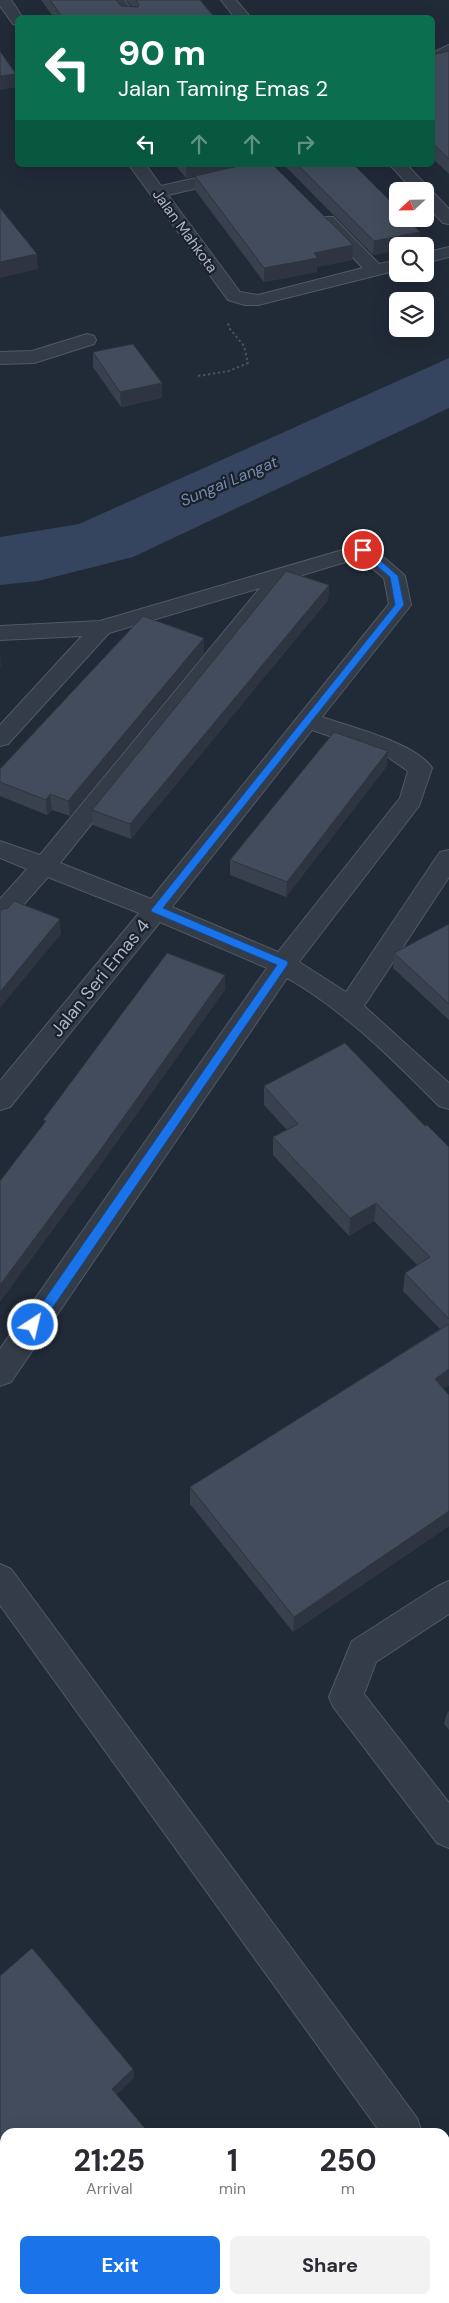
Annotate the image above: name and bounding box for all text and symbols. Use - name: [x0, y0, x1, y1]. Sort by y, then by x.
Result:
- text: 90 m: [118, 30, 206, 76]
- icon: left: [35, 35, 100, 100]
- text: Jalan Taming Emas 2: [118, 74, 328, 103]
- icon: left: [132, 130, 160, 158]
- icon: ahead: [185, 130, 213, 158]
- icon: ahead: [238, 130, 266, 158]
- icon: right: [291, 130, 319, 158]
- north arrow: [389, 182, 434, 228]
- map controls: [389, 182, 434, 337]
- street label: Jalan Mahkota: [148, 185, 222, 277]
- button: search: [389, 237, 434, 282]
- button: layers: [389, 292, 434, 337]
- water label: Sungai Langat: [177, 451, 282, 511]
- pin: [342, 529, 384, 571]
- icon: arrive: [349, 536, 377, 564]
- street label: Jalan Seri Emas 4: [45, 914, 155, 1042]
- position arrow: [6, 1298, 58, 1350]
- text: 21:25: [73, 2141, 145, 2180]
- text: 1: [227, 2141, 238, 2180]
- text: 250: [319, 2141, 377, 2180]
- text: Arrival: [86, 2178, 133, 2199]
- text: min: [219, 2178, 246, 2199]
- text: m: [341, 2178, 355, 2199]
- button: Exit: [20, 2236, 220, 2294]
- button: Share: [230, 2236, 430, 2294]

